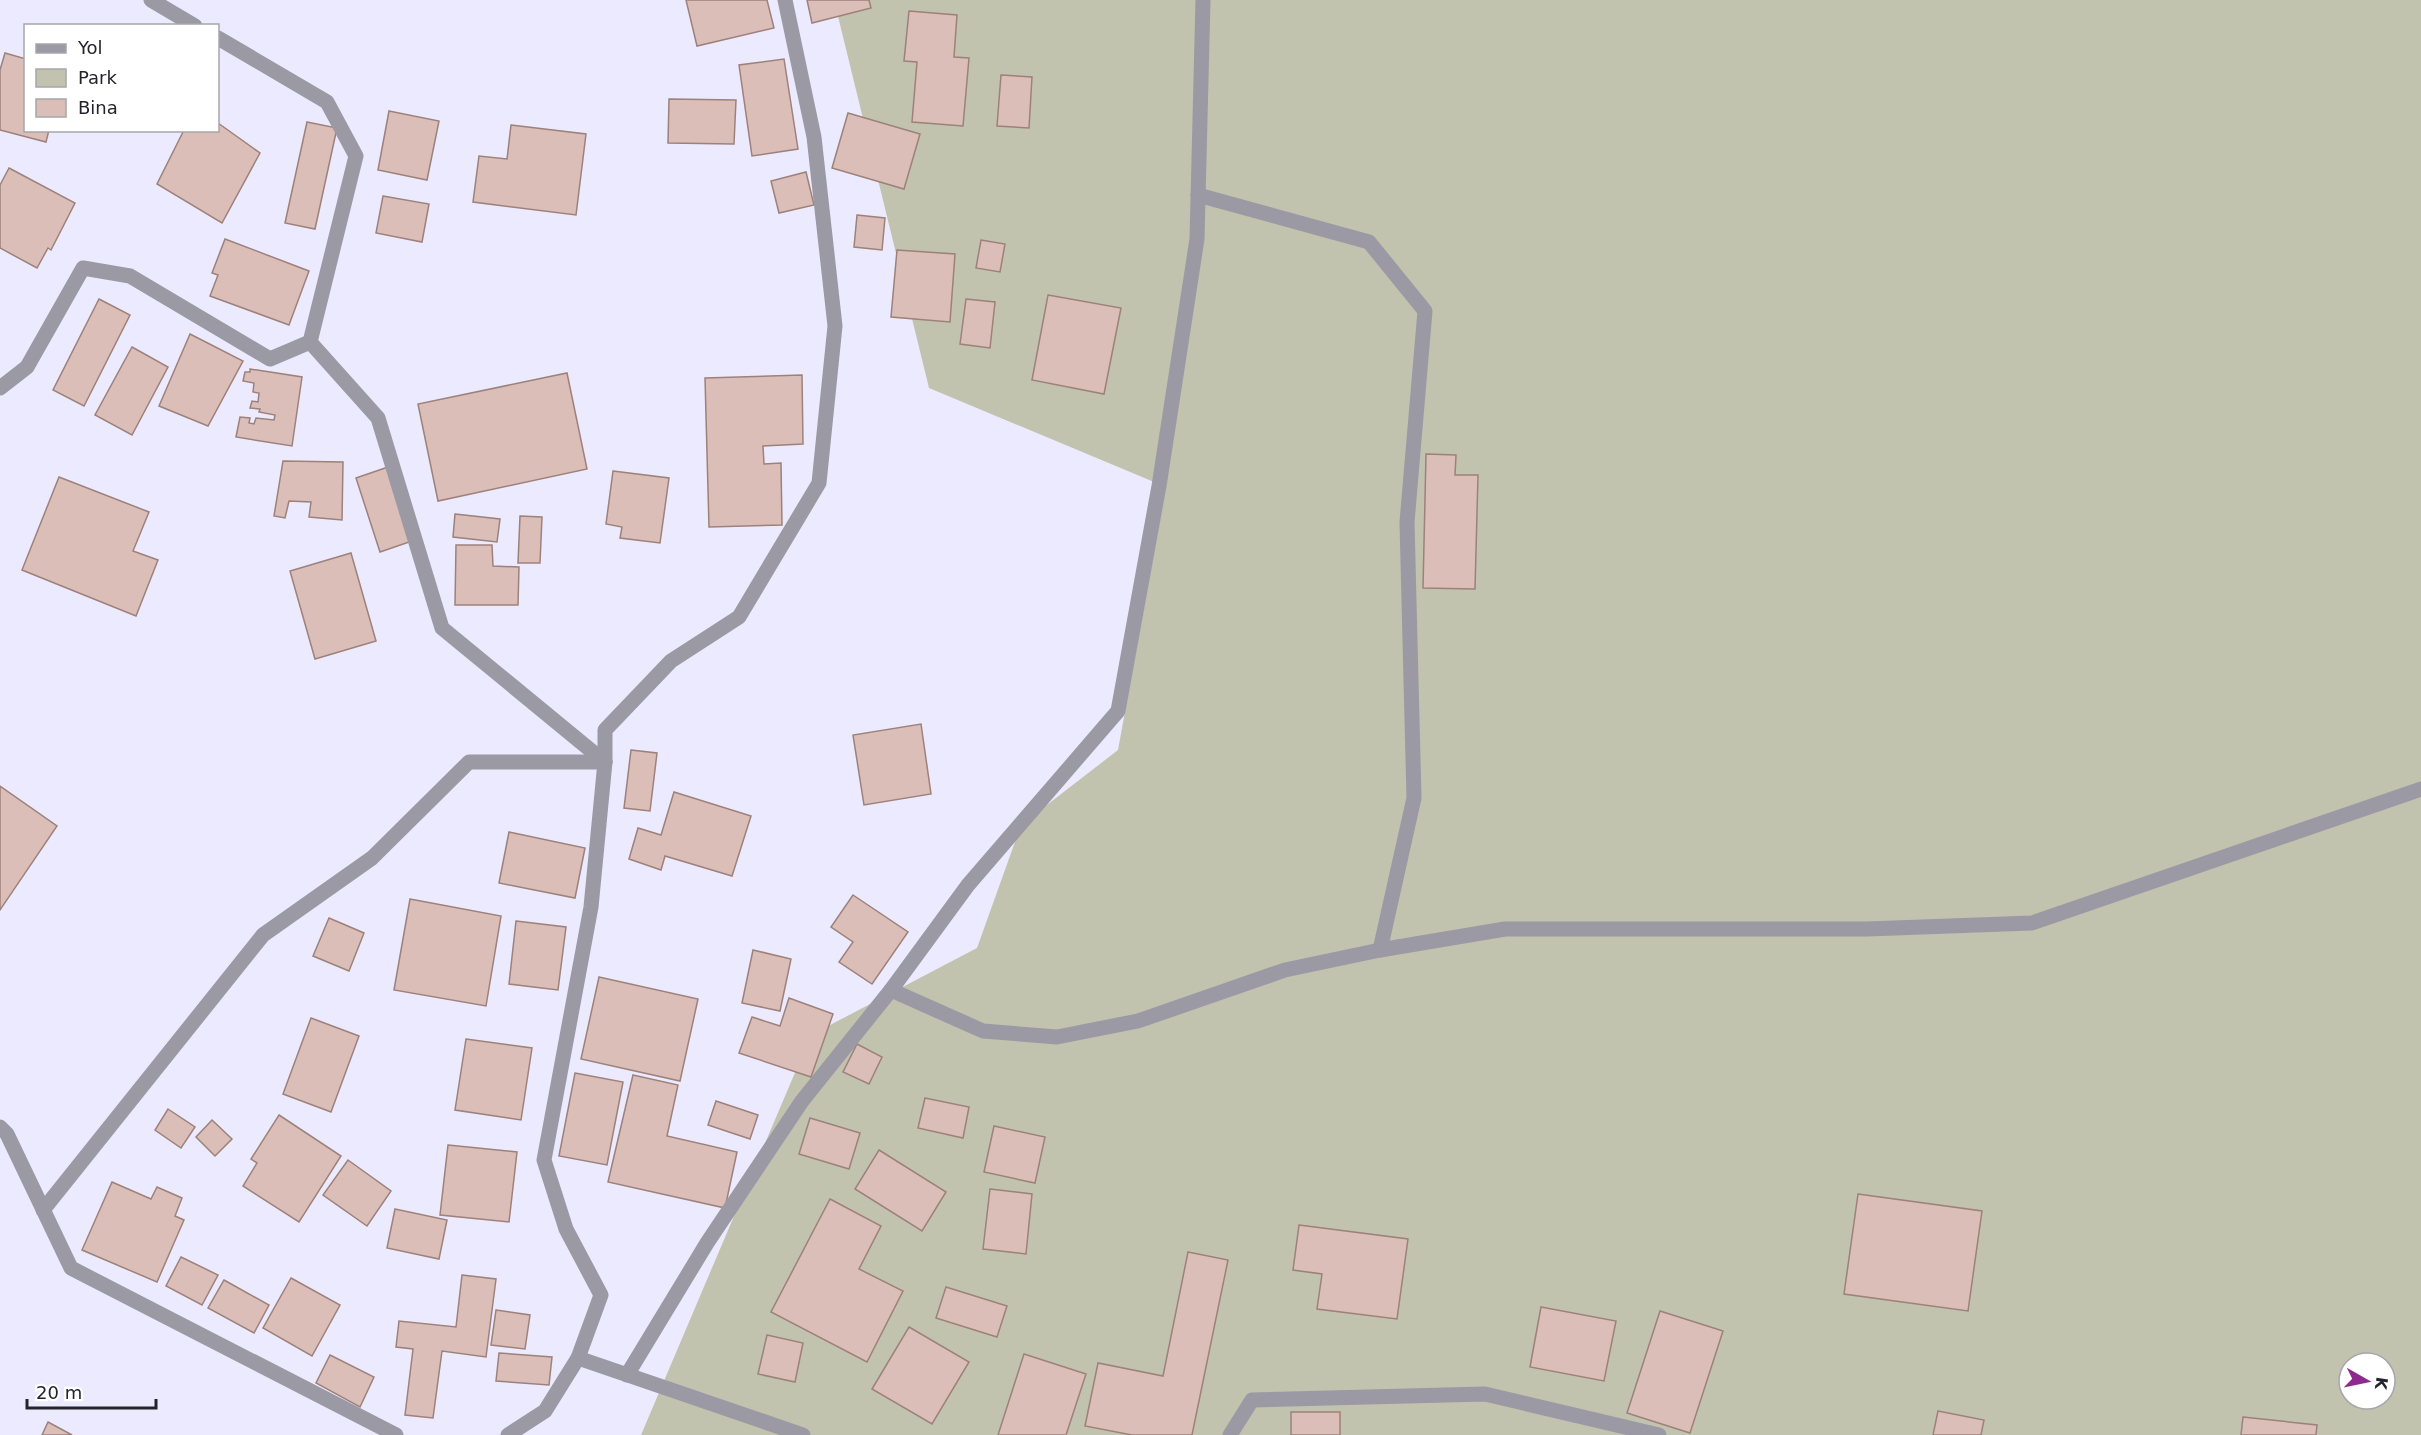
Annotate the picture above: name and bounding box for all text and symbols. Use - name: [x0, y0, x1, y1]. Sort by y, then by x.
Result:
- legend: [24, 24, 219, 132]
- text: Yol: [77, 37, 103, 58]
- text: Park: [78, 67, 117, 88]
- text: Bina: [78, 97, 118, 118]
- north arrow: [2337, 1351, 2397, 1411]
- scale bar: [27, 1372, 156, 1410]
- text: K: [2371, 1376, 2392, 1391]
- text: 20 m: [36, 1382, 82, 1403]

